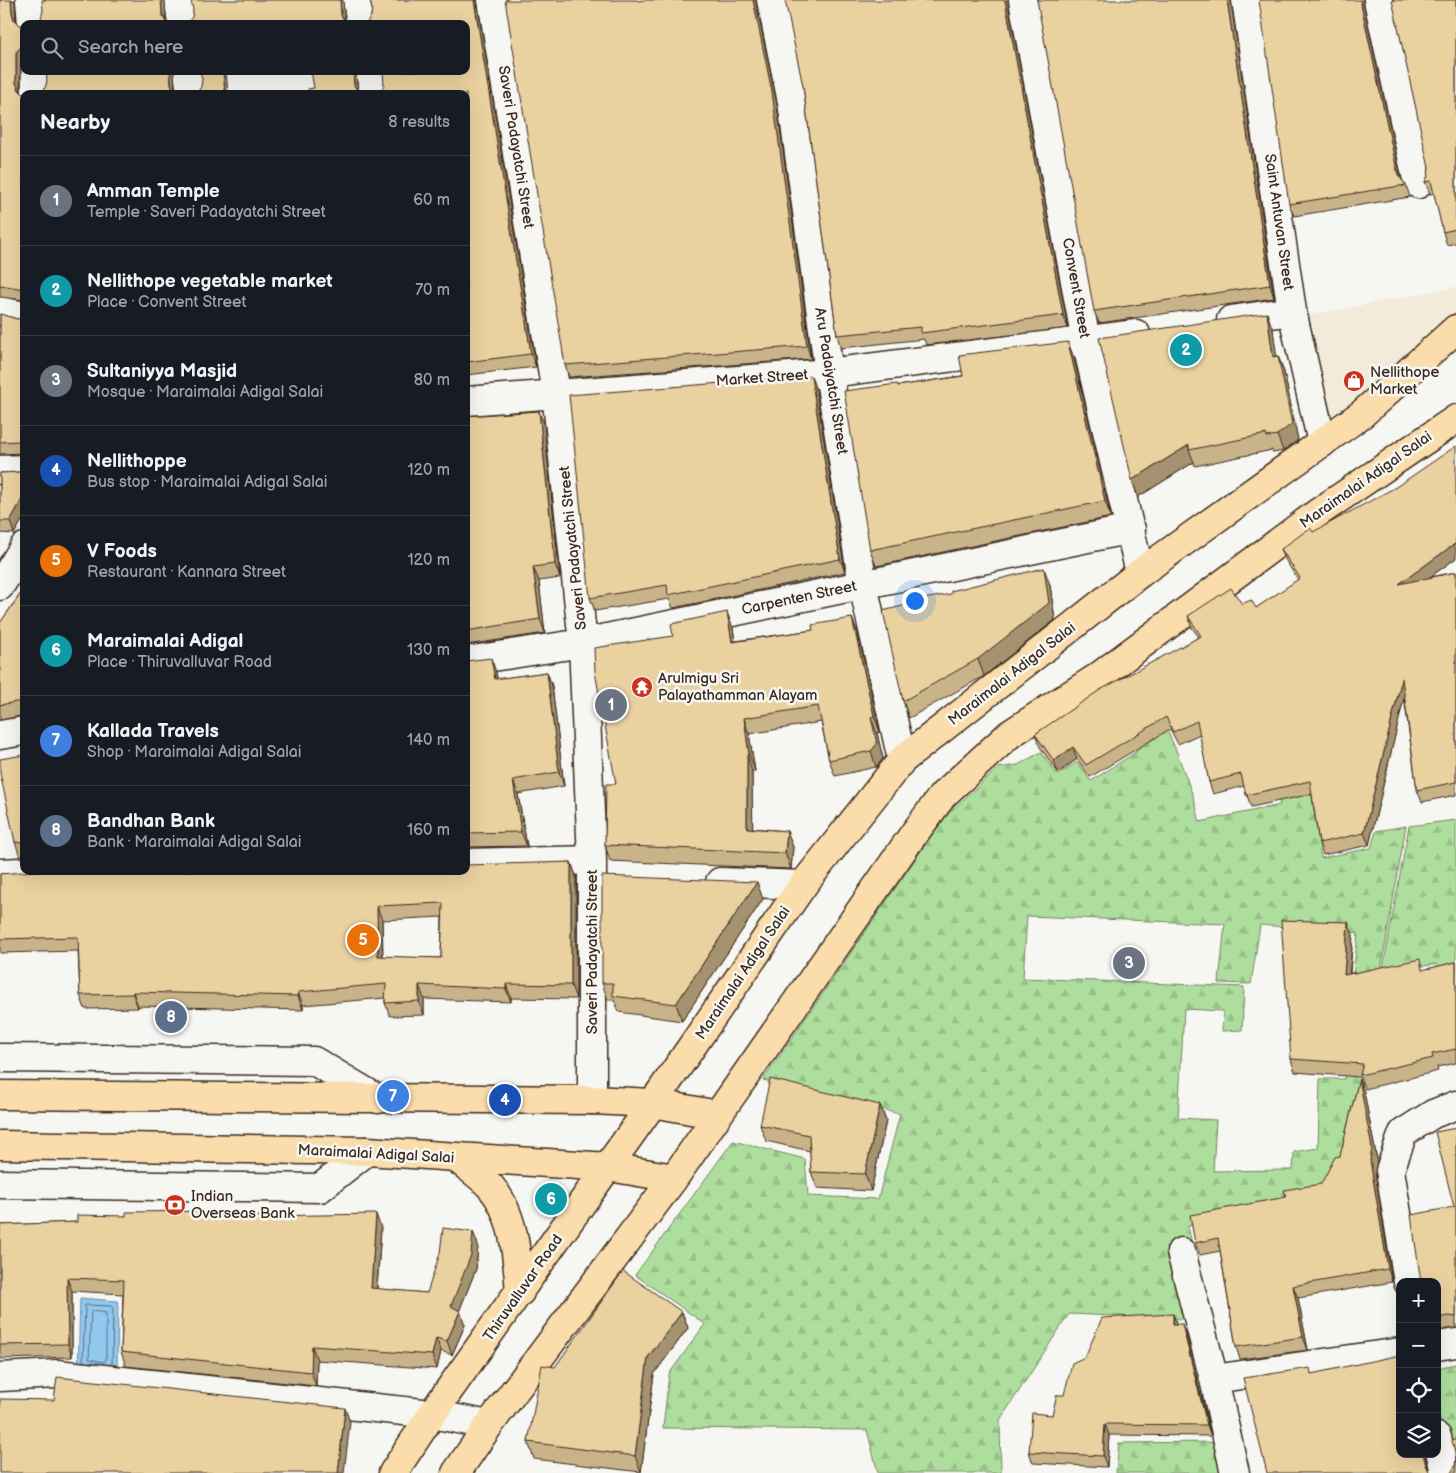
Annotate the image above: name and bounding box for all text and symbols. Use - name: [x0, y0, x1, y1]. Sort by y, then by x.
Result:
- search box: [20, 20, 470, 75]
- icon: search: [38, 34, 66, 62]
- text: Search here: [78, 36, 183, 59]
- street label: Saveri Padayatchi Street: [494, 64, 538, 230]
- text: Nearby: [40, 110, 110, 135]
- text: 8 results: [388, 113, 450, 132]
- street label: Saint Antuvan Street: [1260, 153, 1298, 292]
- text: Amman Temple: [87, 180, 220, 203]
- text: 1: [53, 191, 59, 210]
- text: 60 m: [413, 191, 450, 210]
- text: Temple · Saveri Padayatchi Street: [87, 203, 326, 222]
- street label: Convent Street: [1058, 236, 1094, 340]
- text: Nellithope vegetable market: [87, 270, 333, 293]
- text: 2: [51, 281, 61, 300]
- text: 70 m: [415, 281, 450, 300]
- text: Place · Convent Street: [87, 293, 246, 312]
- street label: Aru Padaiyatchi Street: [810, 306, 852, 456]
- pin: 2: [1170, 331, 1202, 369]
- text: Sultaniyya Masjid: [87, 360, 237, 383]
- place label: Nellithope Market: [1370, 363, 1439, 399]
- street label: Market Street: [715, 365, 809, 391]
- shop icon: Nellithope Market: [1342, 369, 1366, 393]
- text: 3: [51, 371, 61, 390]
- text: 80 m: [414, 371, 450, 390]
- text: Mosque · Maraimalai Adigal Salai: [87, 383, 323, 402]
- street label: Maraimalai Adigal Salai: [1296, 427, 1436, 533]
- text: Nellithoppe: [87, 450, 187, 473]
- text: 4: [51, 461, 61, 480]
- text: 120 m: [407, 461, 450, 480]
- street label: Saveri Padayatchi Street: [555, 465, 591, 631]
- text: Bus stop · Maraimalai Adigal Salai: [87, 473, 328, 492]
- text: V Foods: [87, 540, 157, 563]
- text: 5: [51, 551, 61, 570]
- text: 120 m: [407, 551, 450, 570]
- text: Restaurant · Kannara Street: [87, 563, 286, 582]
- street label: Carpenten Street: [740, 576, 859, 619]
- your location: [902, 588, 928, 614]
- street label: Maraimalai Adigal Salai: [944, 618, 1080, 730]
- text: Maraimalai Adigal: [87, 630, 243, 653]
- text: 6: [51, 641, 61, 660]
- text: 130 m: [407, 641, 450, 660]
- text: Place · Thiruvalluvar Road: [87, 653, 272, 672]
- place label: Arulmigu Sri Palayathamman Alayam: [658, 669, 817, 705]
- temple icon: Arulmigu Sri Palayathamman Alayam: [630, 675, 654, 699]
- pin: 1: [595, 686, 627, 724]
- text: Kallada Travels: [87, 720, 219, 743]
- text: 7: [52, 731, 60, 750]
- text: 140 m: [407, 731, 450, 750]
- text: Shop · Maraimalai Adigal Salai: [87, 743, 302, 762]
- text: Bandhan Bank: [87, 810, 215, 833]
- text: 8: [51, 821, 61, 840]
- text: 160 m: [407, 821, 450, 840]
- text: Bank · Maraimalai Adigal Salai: [87, 833, 302, 852]
- street label: Saveri Padayatchi Street: [583, 869, 602, 1034]
- street label: Maraimalai Adigal Salai: [691, 903, 795, 1043]
- pin: 5: [347, 921, 379, 959]
- pin: 3: [1113, 944, 1145, 982]
- pin: 8: [155, 998, 187, 1036]
- pin: 7: [377, 1077, 409, 1115]
- pin: 4: [489, 1081, 521, 1119]
- street label: Maraimalai Adigal Salai: [297, 1140, 455, 1168]
- pin: 6: [535, 1180, 567, 1218]
- place label: Indian Overseas Bank: [191, 1187, 295, 1223]
- bank icon: Indian Overseas Bank: [163, 1193, 187, 1217]
- street label: Thiruvalluvar Road: [479, 1231, 567, 1345]
- map controls: [1396, 1278, 1441, 1458]
- button: +: [1396, 1278, 1441, 1323]
- button: −: [1396, 1323, 1441, 1368]
- button: locate: [1396, 1368, 1441, 1413]
- button: layers: [1396, 1413, 1441, 1458]

